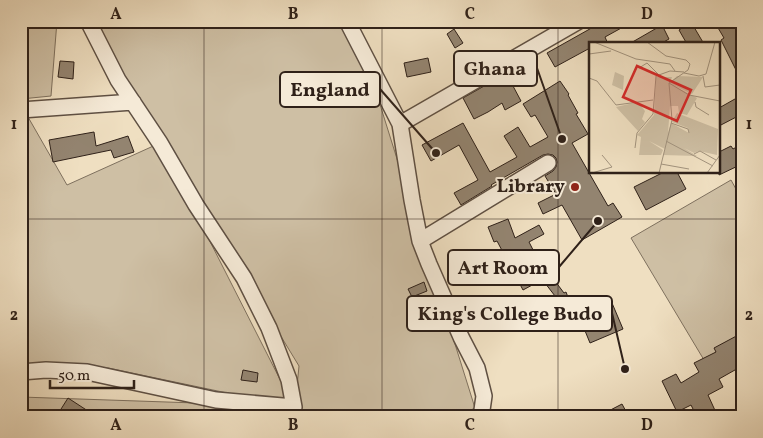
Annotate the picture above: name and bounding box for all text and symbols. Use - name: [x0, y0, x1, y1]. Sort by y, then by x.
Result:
- text: A: [110, 4, 122, 26]
- text: B: [288, 4, 299, 26]
- text: C: [465, 4, 475, 26]
- text: D: [641, 4, 653, 26]
- inset map: [589, 42, 720, 174]
- callout: Ghana: [454, 51, 537, 86]
- text: Ghana: [464, 56, 526, 84]
- callout: England: [280, 72, 380, 107]
- text: England: [290, 77, 370, 105]
- text: 1: [11, 114, 17, 136]
- text: 1: [746, 114, 752, 136]
- place label: Library: [496, 174, 565, 200]
- marker: Library: [569, 181, 581, 193]
- callout: Art Room: [448, 250, 559, 285]
- text: Art Room: [458, 255, 548, 283]
- callout: King's College Budo: [407, 296, 612, 331]
- text: King's College Budo: [418, 301, 602, 329]
- text: 2: [10, 305, 18, 327]
- text: 2: [745, 305, 753, 327]
- scale bar: [50, 358, 134, 390]
- text: 50 m: [58, 366, 90, 387]
- text: A: [110, 415, 122, 437]
- text: B: [288, 415, 299, 437]
- text: C: [465, 415, 475, 437]
- text: D: [641, 415, 653, 437]

